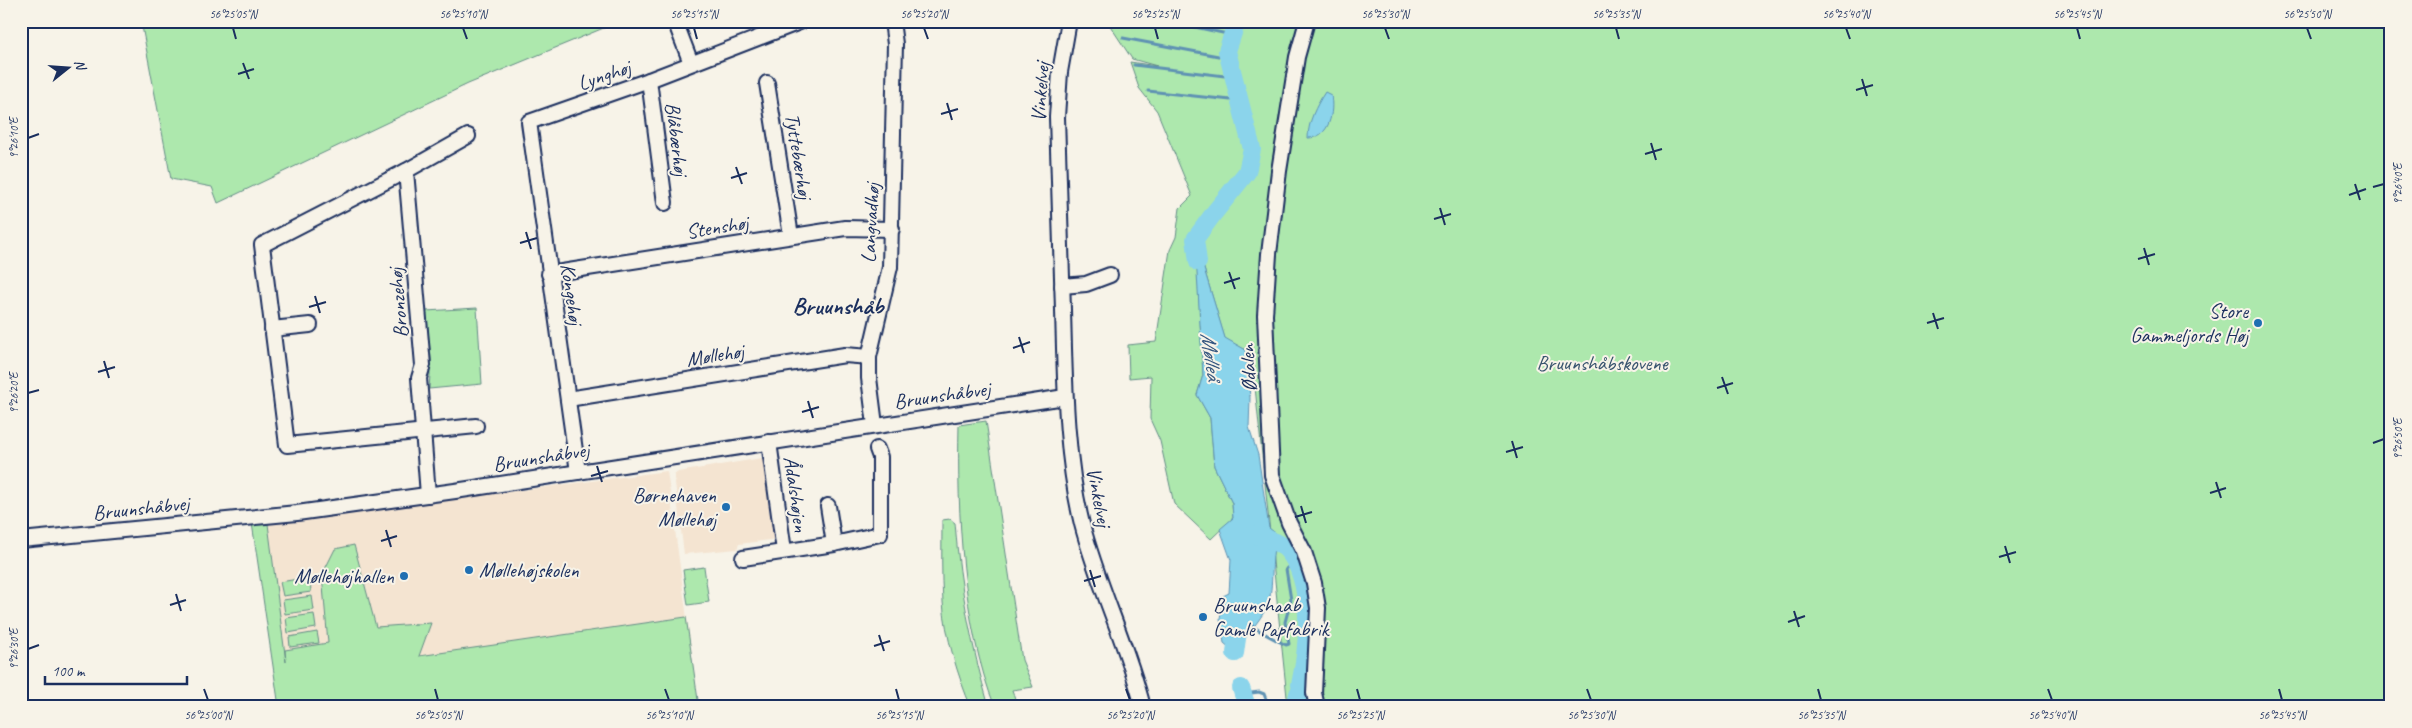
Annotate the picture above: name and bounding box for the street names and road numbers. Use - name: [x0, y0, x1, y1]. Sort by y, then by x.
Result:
- street label: Lynghøj: [574, 53, 636, 96]
- street label: Vinkelvej: [1025, 59, 1055, 123]
- street label: Blåbærhøj: [660, 101, 695, 180]
- street label: Tyttebærhøj: [779, 111, 819, 203]
- street label: Langvadhøj: [855, 180, 885, 264]
- street label: Stenshøj: [684, 209, 753, 245]
- street label: Kongehøj: [555, 262, 590, 329]
- street label: Bronzehøj: [382, 264, 414, 339]
- street label: Møllehøj: [684, 337, 748, 372]
- street label: Ødalen: [1234, 342, 1262, 392]
- street label: Bruunshåbvej: [892, 375, 994, 415]
- street label: Bruunshåbvej: [491, 436, 593, 477]
- street label: Ådalshøjen: [778, 454, 814, 534]
- street label: Vinkelvej: [1081, 465, 1118, 531]
- street label: Bruunshåbvej: [92, 490, 193, 526]

